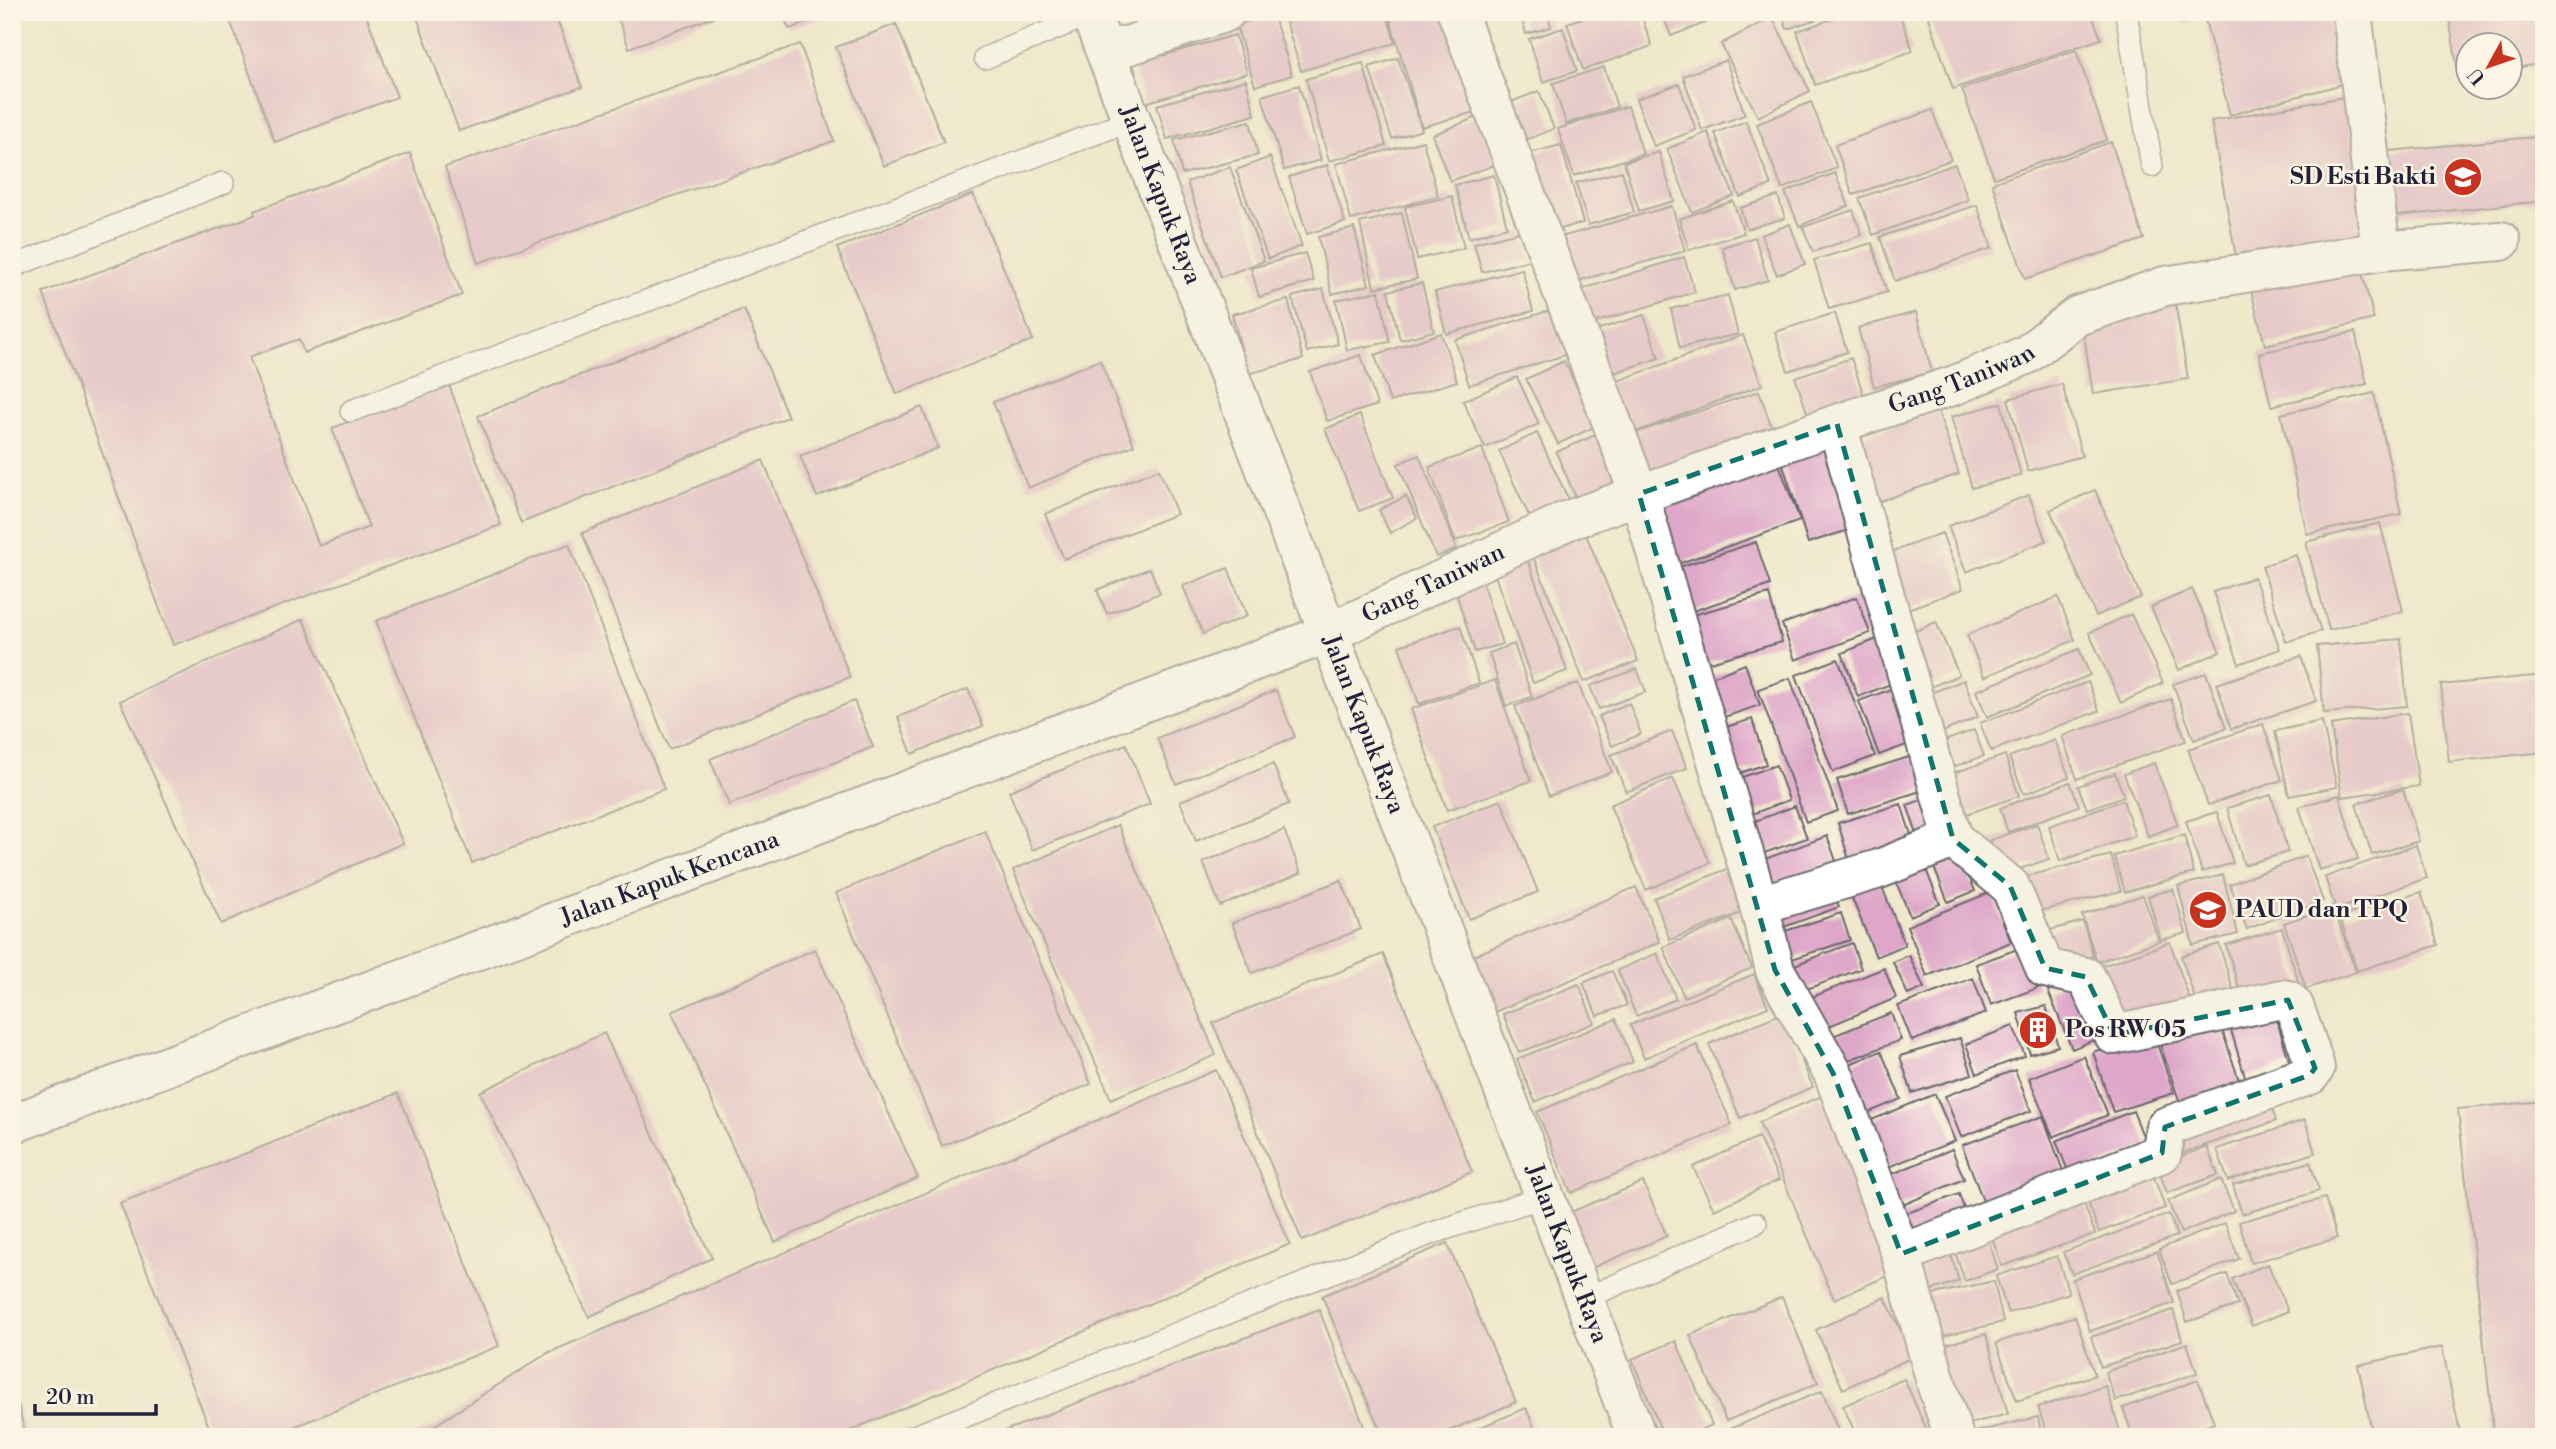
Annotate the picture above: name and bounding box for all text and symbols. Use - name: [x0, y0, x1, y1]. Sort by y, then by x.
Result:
- north arrow: [2454, 32, 2524, 102]
- text: U: [2463, 63, 2491, 90]
- street label: Jalan Kapuk Raya: [1112, 100, 1208, 290]
- school or university icon: SD Esti Bakti: [2442, 156, 2484, 198]
- place label: SD Esti Bakti: [2290, 162, 2436, 192]
- street label: Gang Taniwan: [1885, 338, 2042, 421]
- street label: Gang Taniwan: [1357, 537, 1510, 630]
- street label: Jalan Kapuk Raya: [1315, 630, 1412, 819]
- street label: Jalan Kapuk Kencana: [555, 824, 784, 934]
- school or university icon: PAUD dan TPQ: [2187, 889, 2229, 931]
- place label: PAUD dan TPQ: [2235, 895, 2408, 925]
- building icon: Pos RW 05: [2017, 1009, 2059, 1051]
- place label: Pos RW 05: [2065, 1015, 2186, 1045]
- street label: Jalan Kapuk Raya: [1518, 1159, 1615, 1348]
- scale bar: [35, 1372, 156, 1416]
- text: 20 m: [46, 1385, 95, 1411]

